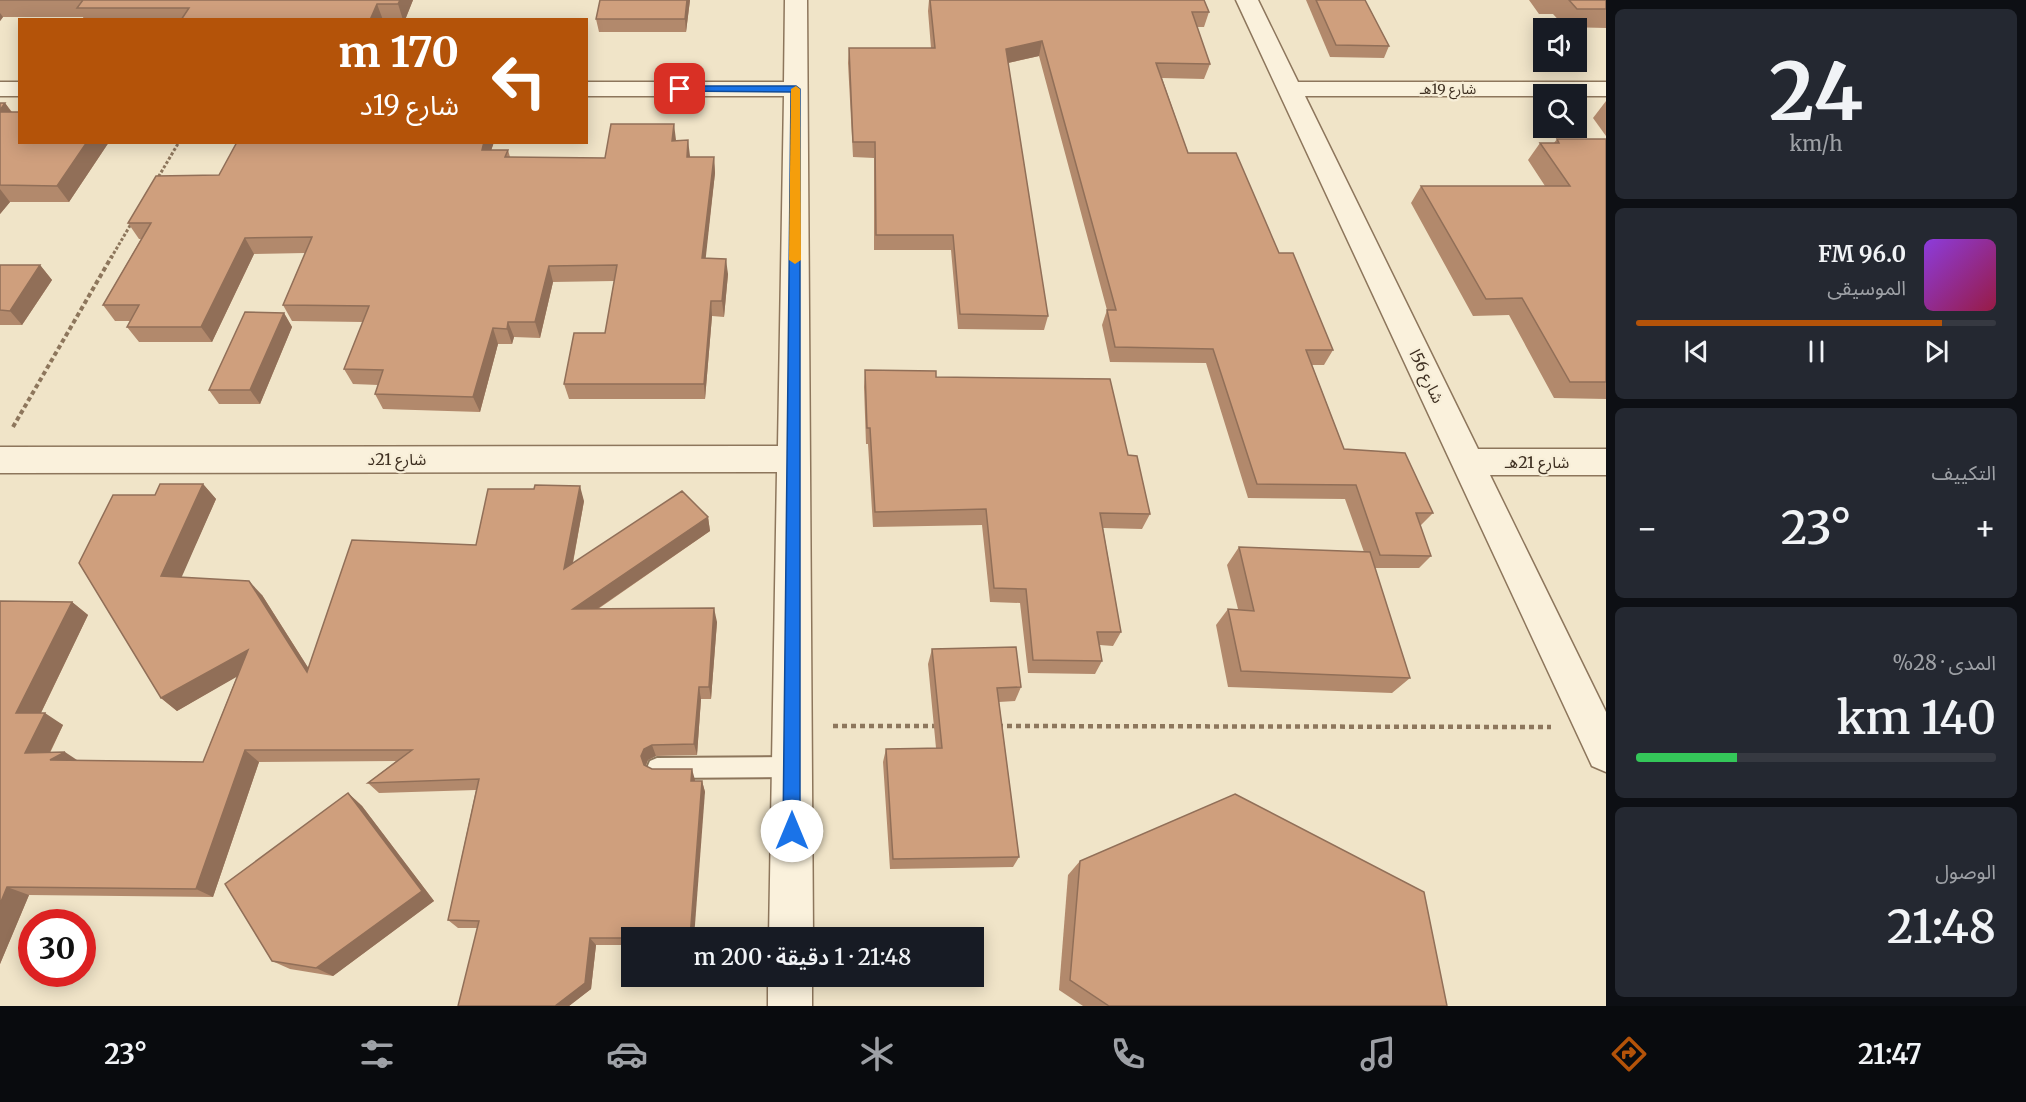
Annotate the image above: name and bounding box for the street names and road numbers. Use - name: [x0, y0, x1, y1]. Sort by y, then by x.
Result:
- street label: شارع 19هـ: [1420, 80, 1476, 100]
- street label: شارع 56ا: [1403, 346, 1449, 408]
- street label: شارع 21د: [368, 449, 426, 472]
- street label: شارع 21هـ: [1505, 452, 1569, 475]

